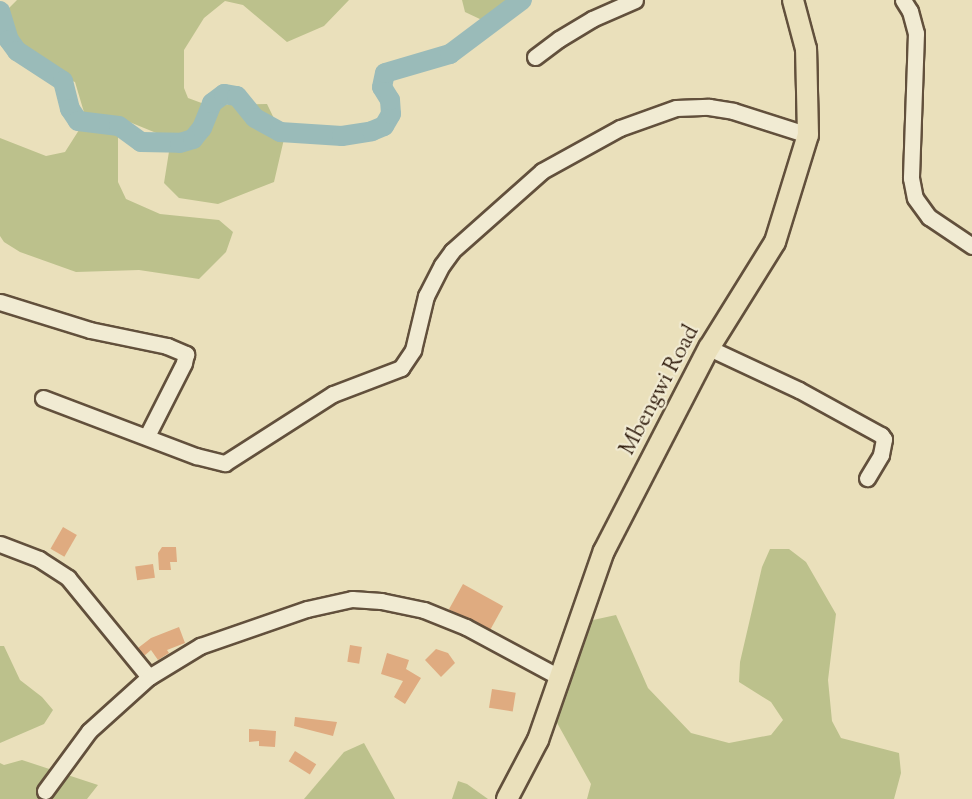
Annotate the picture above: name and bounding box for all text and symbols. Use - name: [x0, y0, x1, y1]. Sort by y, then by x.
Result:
- street label: Mbengwi Road: [616, 322, 706, 460]

